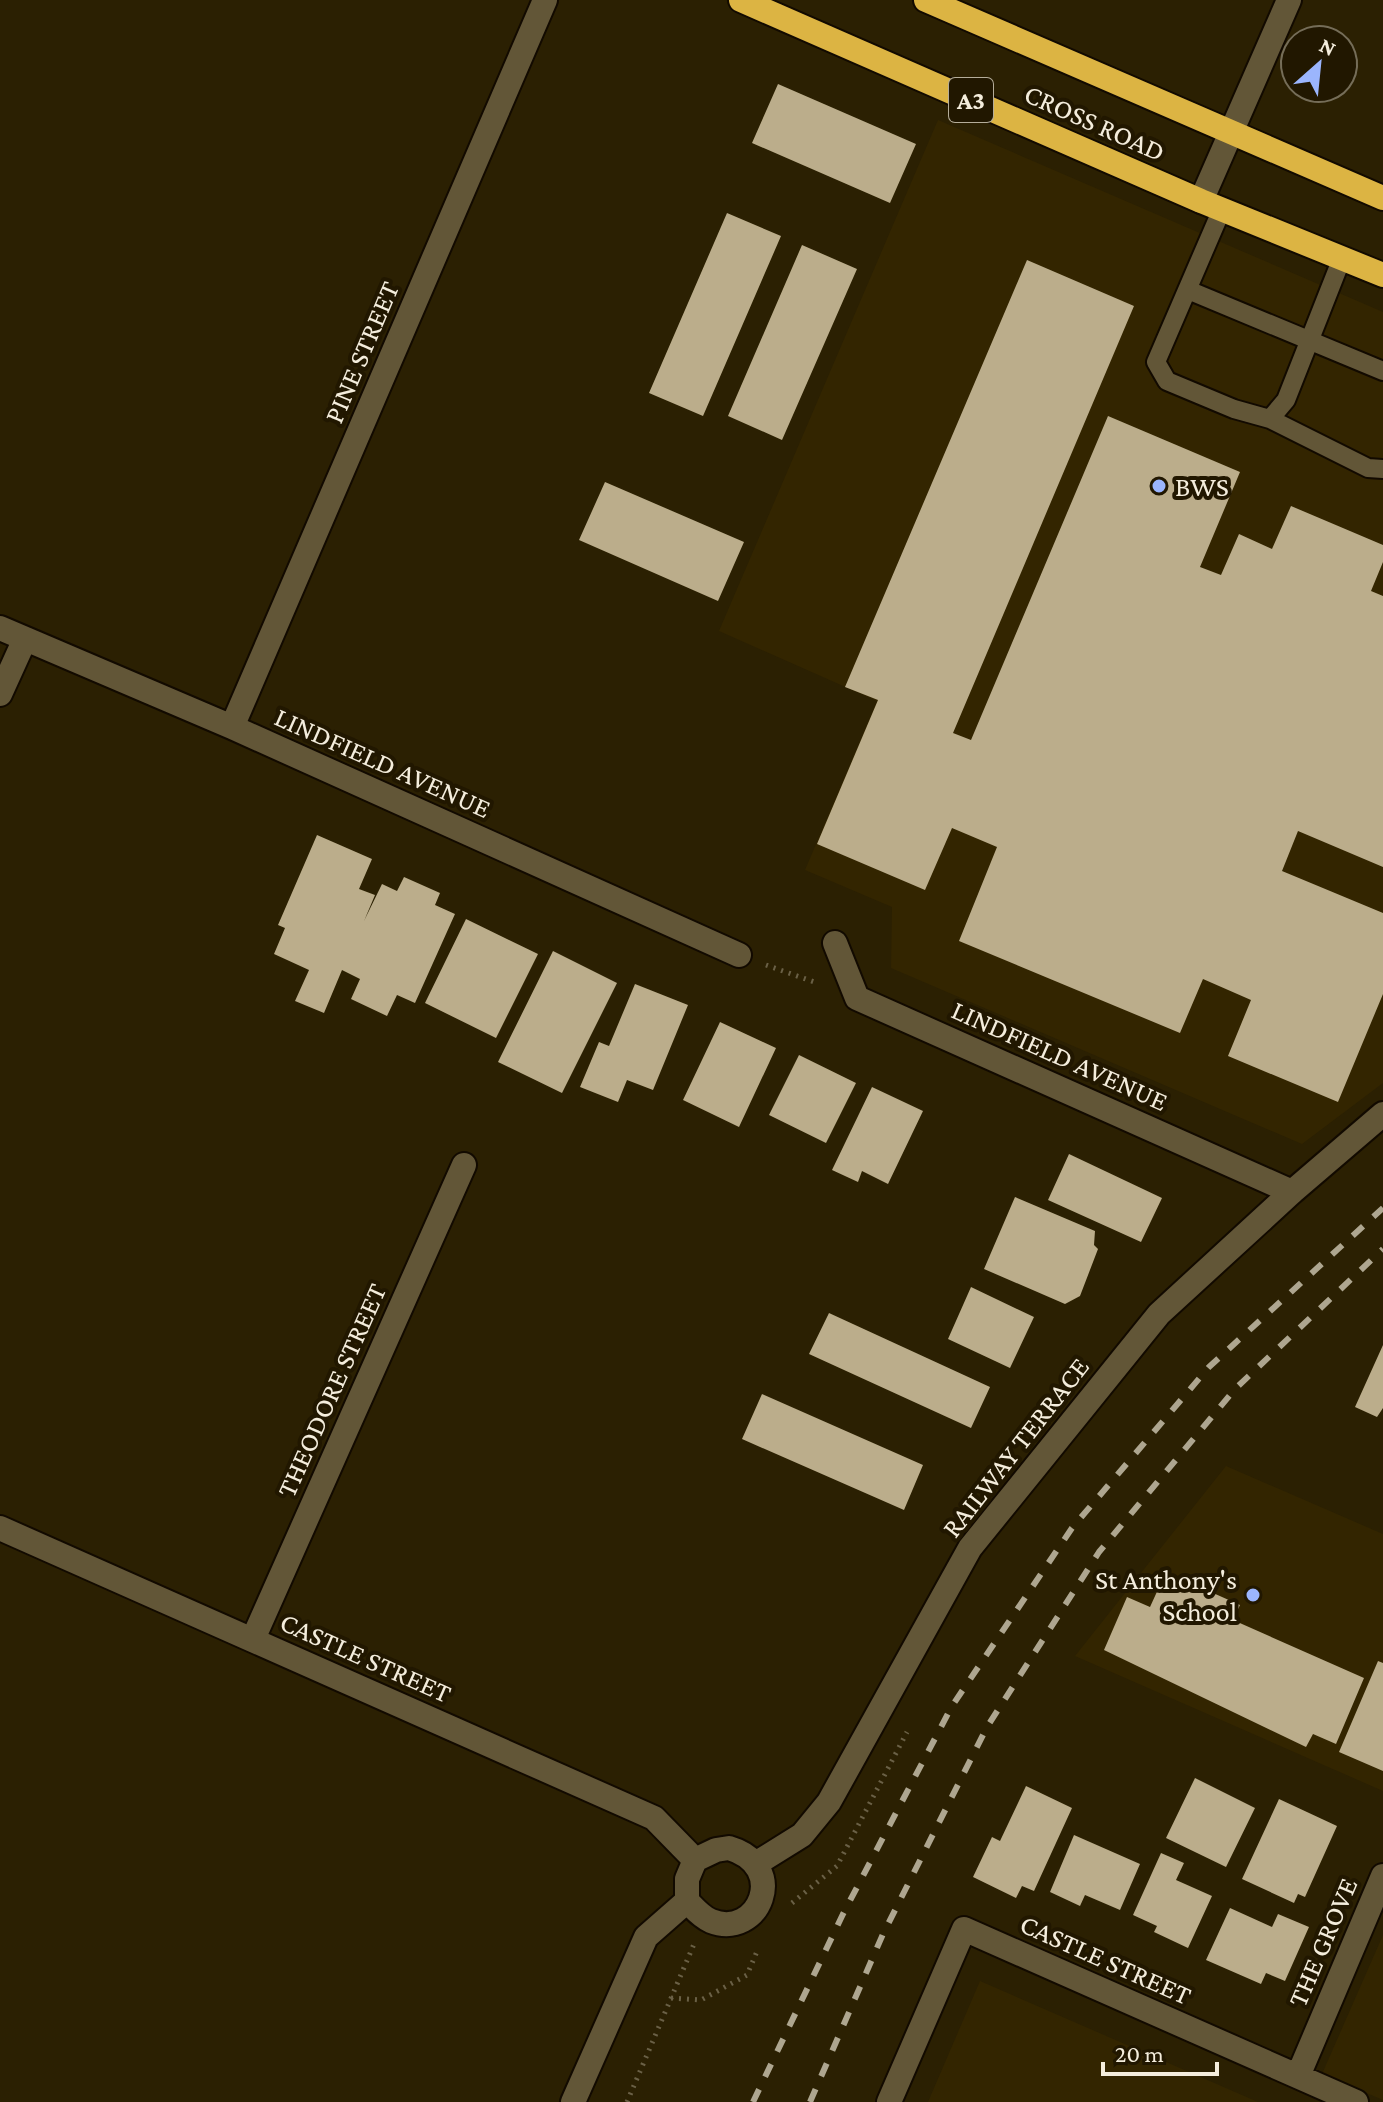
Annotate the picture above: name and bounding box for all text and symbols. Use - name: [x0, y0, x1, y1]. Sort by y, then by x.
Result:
- north arrow: [1279, 24, 1359, 104]
- text: N: [1315, 32, 1340, 61]
- road number: A3: [949, 78, 993, 122]
- street label: CROSS ROAD: [1020, 78, 1170, 167]
- street label: PINE STREET: [318, 277, 405, 428]
- place label: BWS: [1175, 471, 1229, 502]
- marker: BWS: [1150, 477, 1168, 495]
- street label: LINDFIELD AVENUE: [270, 701, 496, 824]
- street label: LINDFIELD AVENUE: [947, 994, 1173, 1117]
- street label: THEODORE STREET: [270, 1279, 392, 1502]
- street label: RAILWAY TERRACE: [936, 1351, 1095, 1543]
- place label: St Anthony's School: [1095, 1564, 1237, 1627]
- marker: St Anthony's School: [1244, 1586, 1262, 1604]
- street label: CASTLE STREET: [275, 1606, 456, 1709]
- street label: THE GROVE: [1282, 1873, 1363, 2011]
- street label: CASTLE STREET: [1015, 1908, 1196, 2011]
- scale bar: [1103, 2026, 1217, 2076]
- text: 20 m: [1115, 2040, 1164, 2067]

